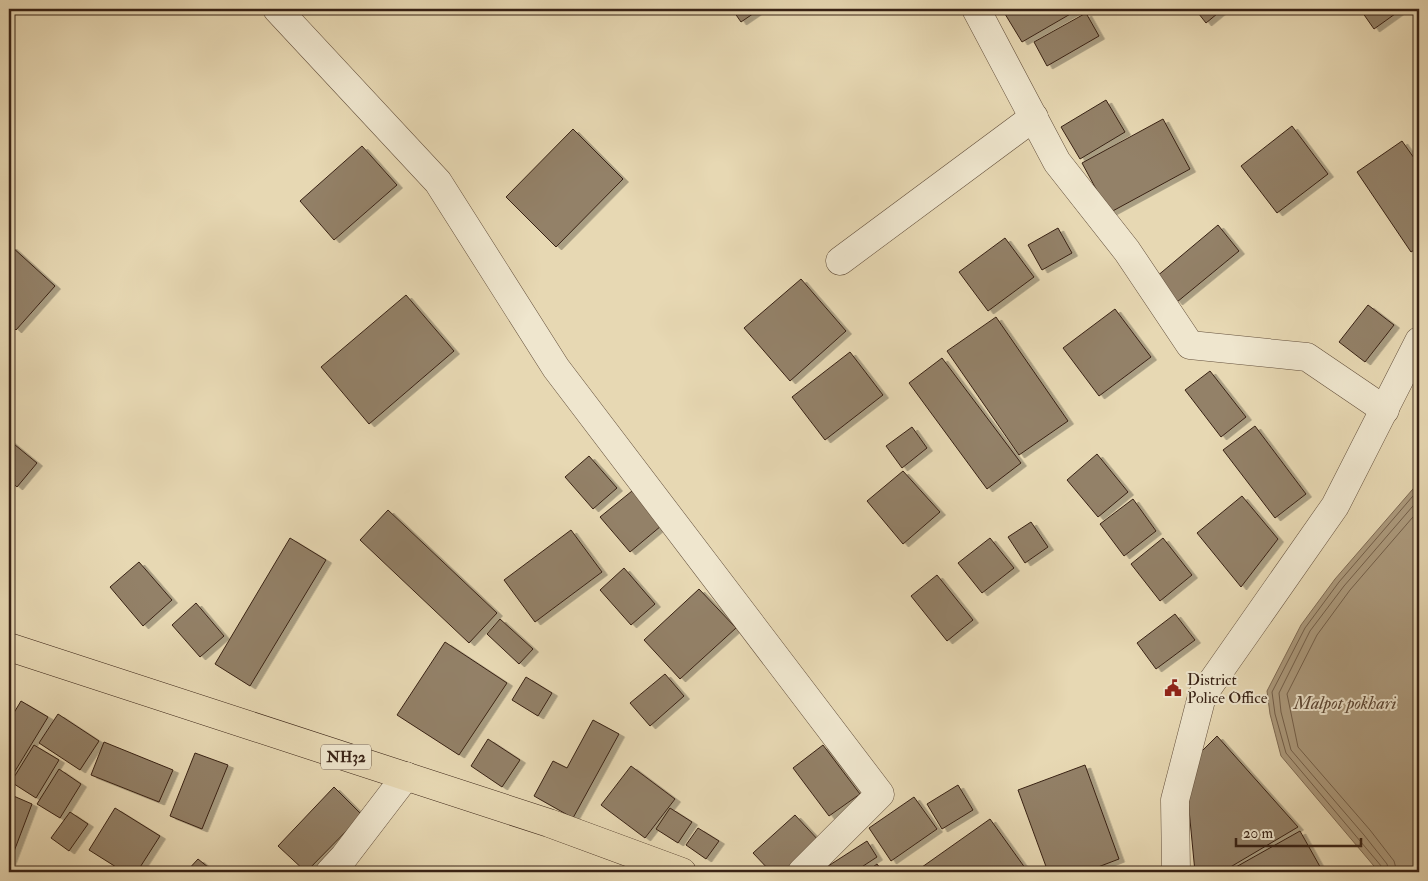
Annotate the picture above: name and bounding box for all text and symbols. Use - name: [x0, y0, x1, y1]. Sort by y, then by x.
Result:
- place label: District Police Office: [1187, 670, 1268, 708]
- public building icon: District Police Office: [1163, 678, 1183, 698]
- water label: Malpot pokhari: [1293, 692, 1396, 715]
- road number: NH32: [321, 744, 371, 770]
- scale bar: [1236, 816, 1360, 848]
- text: 20 m: [1243, 824, 1273, 843]

